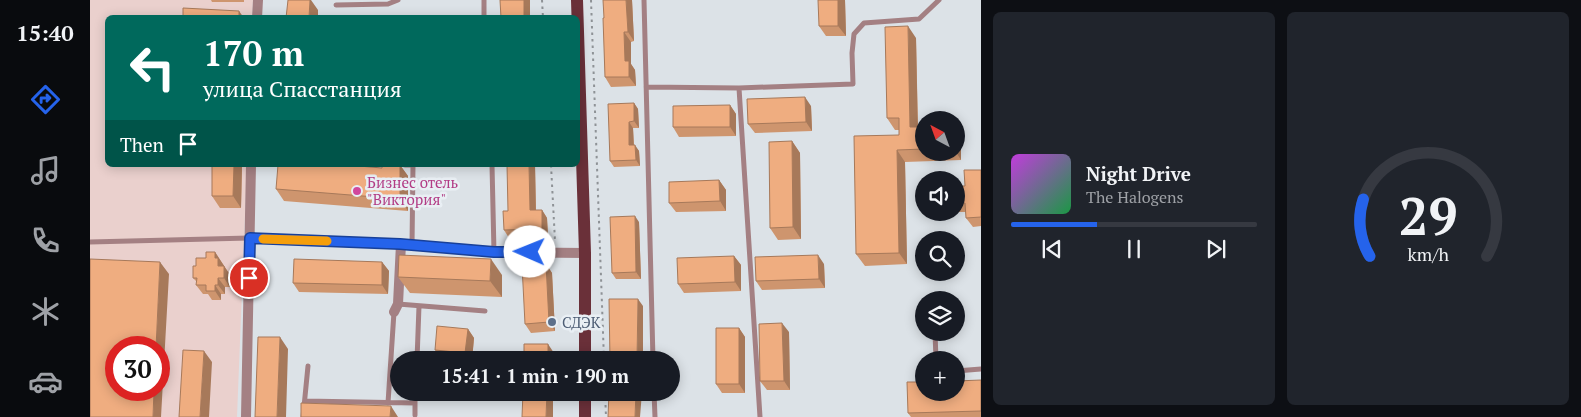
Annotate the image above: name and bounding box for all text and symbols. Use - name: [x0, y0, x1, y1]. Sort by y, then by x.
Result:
- text: 15:40: [16, 18, 74, 47]
- text: 170 m: [203, 30, 304, 76]
- icon: left: [120, 35, 185, 100]
- text: улица Спасстанция: [203, 74, 402, 103]
- icon: directions: [28, 82, 63, 117]
- north arrow: [915, 111, 965, 161]
- map controls: [915, 111, 965, 401]
- icon: arrive: [174, 130, 202, 158]
- text: Then: [120, 132, 164, 157]
- icon: music: [28, 153, 63, 188]
- text: Night Drive: [1086, 161, 1191, 186]
- button: sound: [915, 171, 965, 221]
- place label: Бизнес отель "Виктория": [367, 172, 459, 209]
- text: 29: [1399, 181, 1457, 250]
- marker: Бизнес отель "Виктория": [351, 185, 363, 197]
- text: The Halogens: [1086, 186, 1184, 208]
- icon: phone: [28, 223, 63, 258]
- position arrow: [503, 225, 555, 277]
- button: search: [915, 231, 965, 281]
- icon: previous: [1038, 235, 1066, 263]
- icon: pause: [1120, 235, 1148, 263]
- icon: next: [1202, 235, 1230, 263]
- text: km/h: [1407, 242, 1449, 266]
- pin: [228, 257, 270, 299]
- icon: arrive: [235, 264, 263, 292]
- button: layers: [915, 291, 965, 341]
- icon: climate: [28, 294, 63, 329]
- place label: СДЭК: [562, 312, 601, 332]
- marker: СДЭК: [546, 316, 558, 328]
- speed limit sign: 30: [105, 336, 170, 401]
- button: +: [915, 351, 965, 401]
- text: 15:41 · 1 min · 190 m: [441, 363, 629, 388]
- icon: car: [28, 364, 63, 399]

